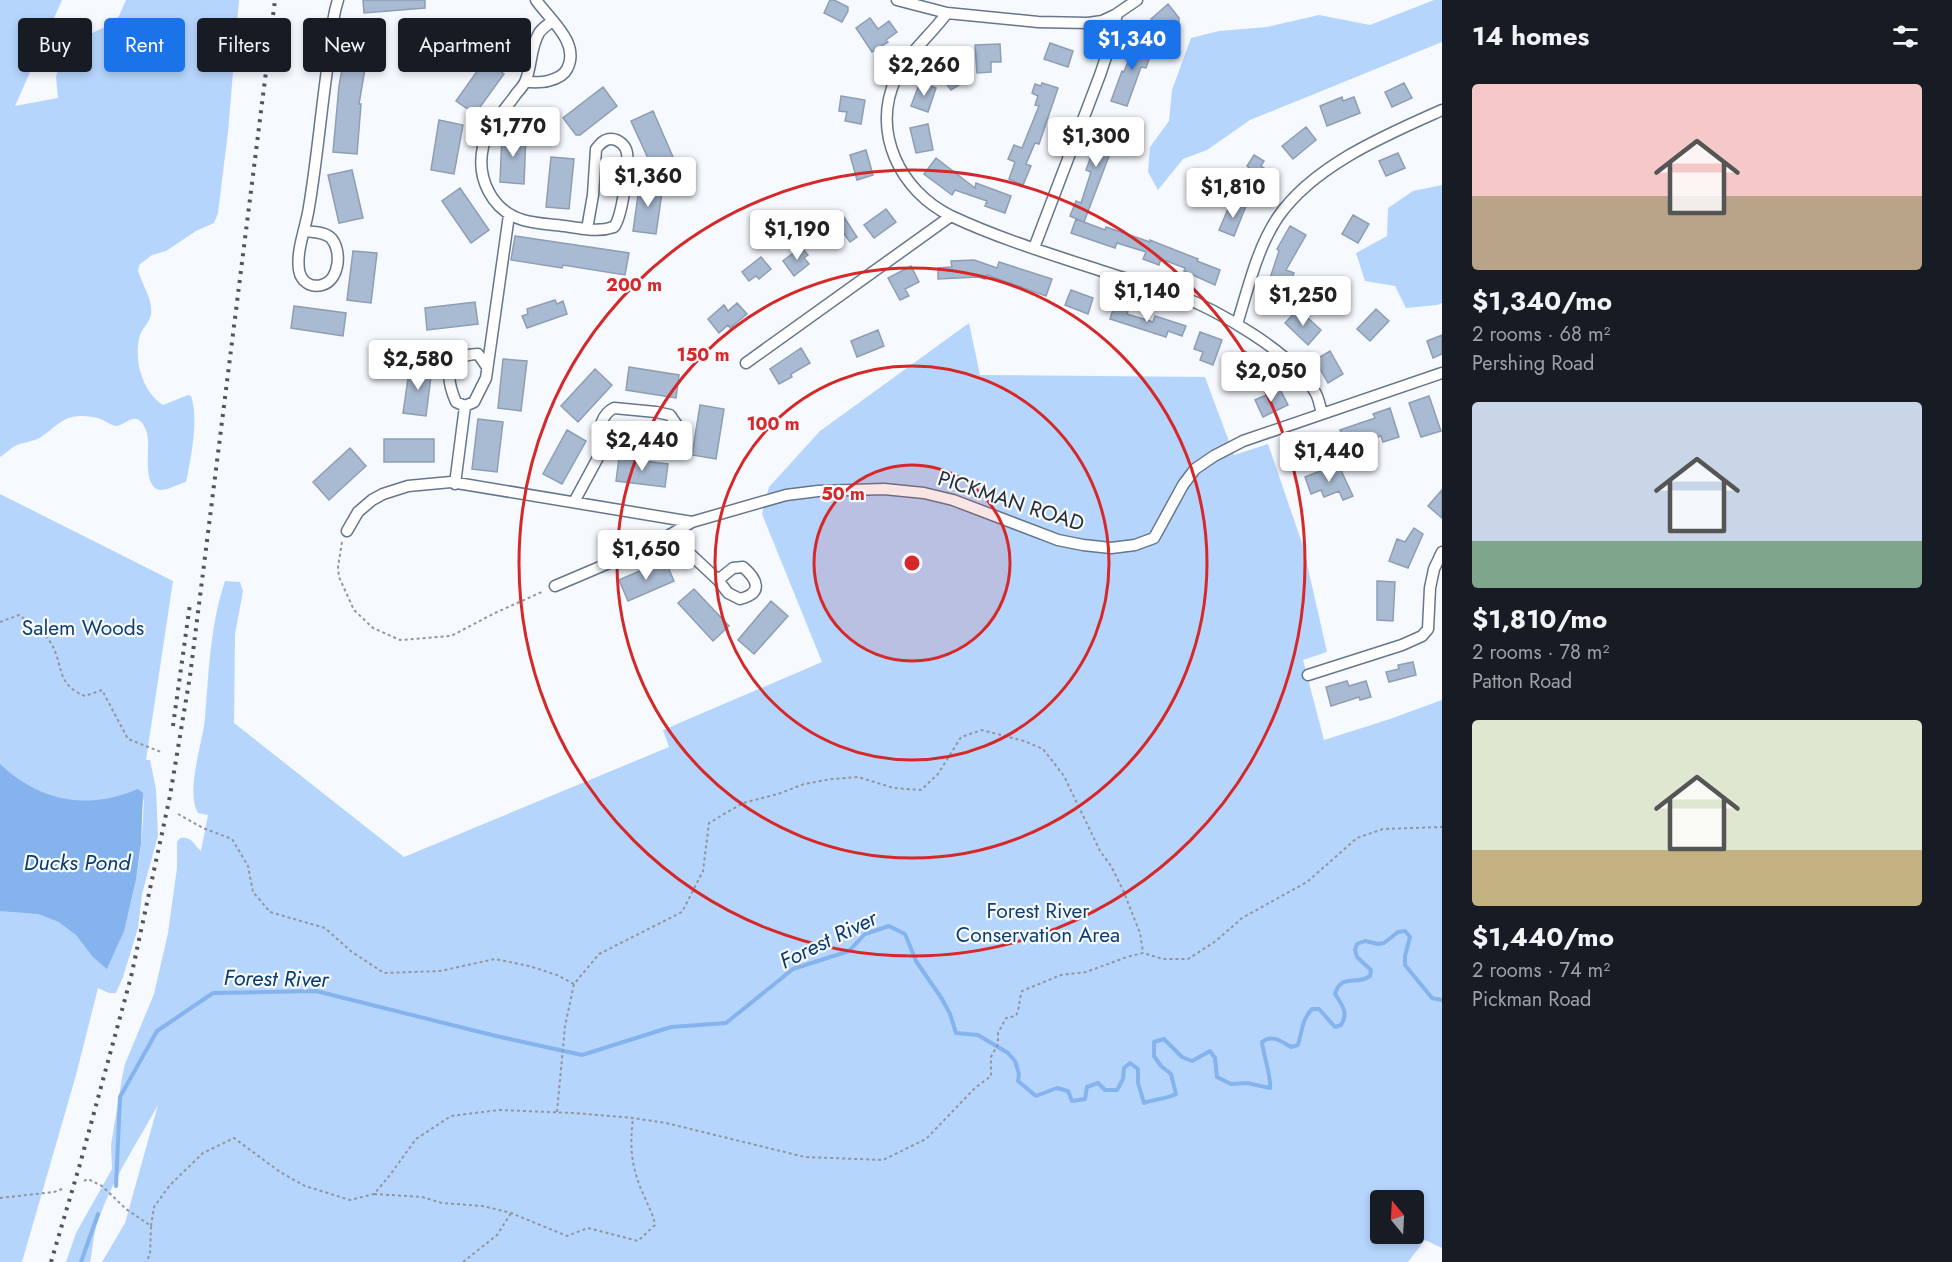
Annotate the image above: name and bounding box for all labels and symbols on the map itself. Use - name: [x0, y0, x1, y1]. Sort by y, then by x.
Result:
- pin: $1,340: [1083, 20, 1181, 71]
- pin: $2,260: [875, 46, 973, 97]
- pin: $1,770: [464, 107, 562, 158]
- pin: $1,300: [1047, 117, 1145, 168]
- pin: $1,360: [599, 157, 697, 208]
- pin: $1,810: [1184, 168, 1282, 219]
- pin: $1,190: [748, 210, 846, 261]
- text: 200 m: [606, 272, 662, 298]
- pin: $1,140: [1098, 272, 1196, 323]
- pin: $1,250: [1254, 276, 1352, 327]
- pin: $2,580: [369, 340, 467, 391]
- text: 150 m: [677, 342, 729, 368]
- pin: $2,050: [1222, 352, 1320, 403]
- text: 100 m: [746, 411, 800, 437]
- pin: $2,440: [593, 421, 691, 472]
- pin: $1,440: [1280, 432, 1378, 483]
- street label: PICKMAN ROAD: [934, 463, 1088, 539]
- text: 50 m: [821, 481, 865, 507]
- pin: $1,650: [597, 530, 695, 581]
- centre of rings: [902, 553, 922, 573]
- park label: Salem Woods: [22, 613, 144, 643]
- water label: Ducks Pond: [24, 846, 132, 878]
- park label: Forest River Conservation Area: [956, 896, 1120, 950]
- water label: Forest River: [774, 901, 884, 976]
- water label: Forest River: [223, 961, 330, 995]
- north arrow: [1370, 1190, 1424, 1244]

